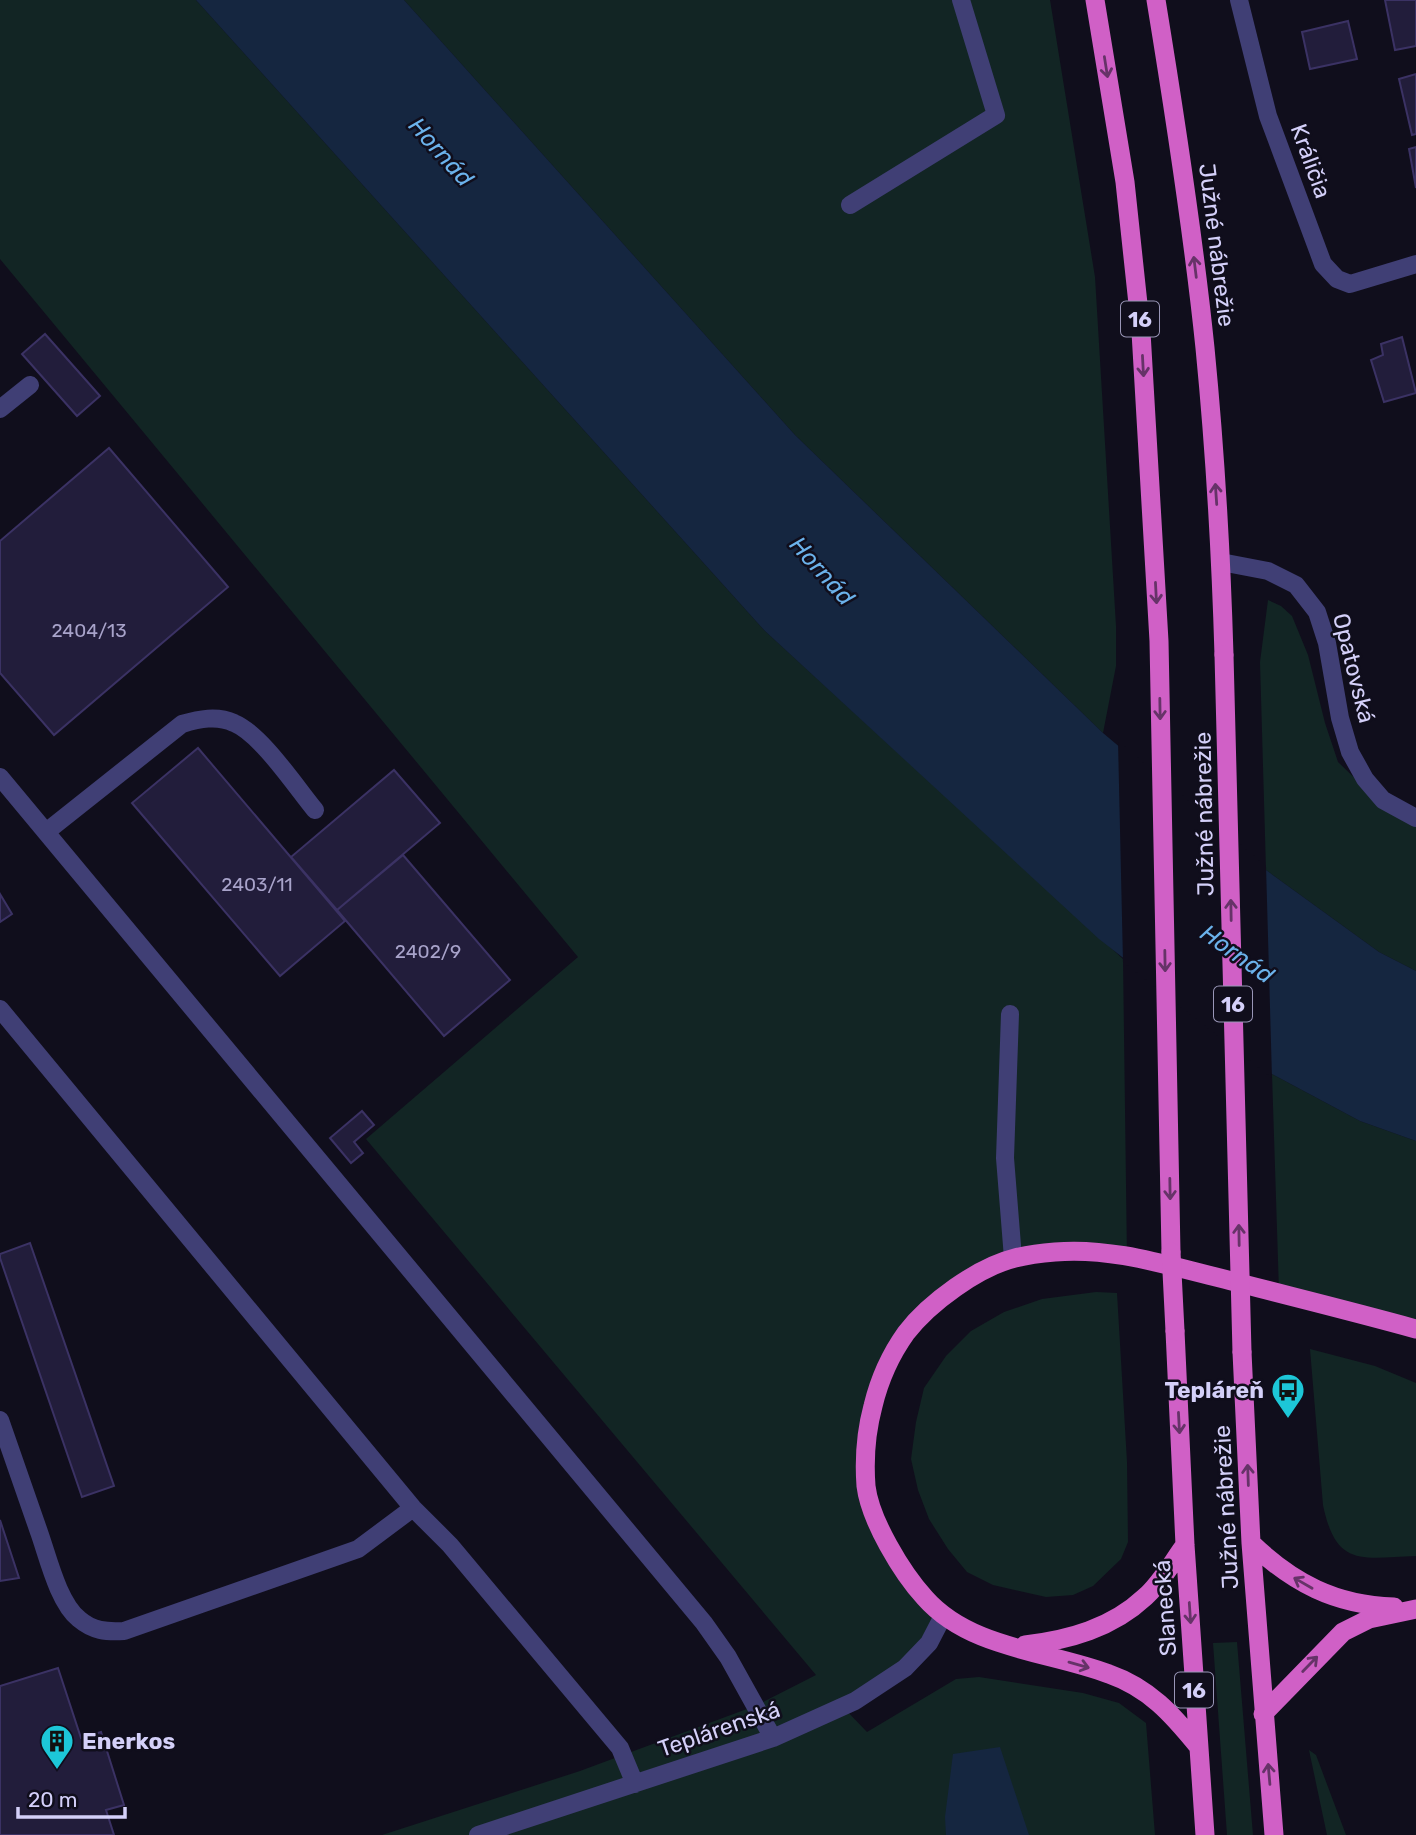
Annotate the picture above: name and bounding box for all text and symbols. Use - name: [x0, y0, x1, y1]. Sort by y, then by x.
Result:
- one-way arrow: [1100, 55, 1113, 78]
- water label: Hornád: [403, 112, 480, 193]
- street label: Králičia: [1285, 120, 1337, 202]
- street label: Južné nábrežie: [1193, 162, 1241, 328]
- one-way arrow: [1189, 256, 1202, 279]
- road number: 16: [1121, 302, 1159, 336]
- one-way arrow: [1137, 354, 1150, 377]
- one-way arrow: [1209, 483, 1222, 506]
- water label: Hornád: [784, 531, 861, 612]
- one-way arrow: [1150, 581, 1163, 604]
- street label: Opatovská: [1327, 610, 1381, 726]
- house number: 2404/13: [51, 619, 127, 642]
- one-way arrow: [1153, 697, 1167, 720]
- street label: Južné nábrežie: [1189, 732, 1219, 896]
- house number: 2403/11: [221, 873, 293, 896]
- one-way arrow: [1224, 898, 1238, 921]
- water label: Hornád: [1195, 919, 1280, 990]
- house number: 2402/9: [395, 940, 461, 963]
- one-way arrow: [1159, 949, 1172, 972]
- road number: 16: [1214, 986, 1252, 1021]
- one-way arrow: [1163, 1177, 1177, 1200]
- one-way arrow: [1233, 1224, 1246, 1247]
- bus stop icon: Tepláreň: [1269, 1371, 1307, 1420]
- place label: Tepláreň: [1164, 1376, 1264, 1404]
- one-way arrow: [1173, 1412, 1186, 1435]
- street label: Južné nábrežie: [1208, 1424, 1244, 1590]
- one-way arrow: [1242, 1464, 1255, 1487]
- street label: Slanecká: [1148, 1559, 1182, 1657]
- one-way arrow: [1294, 1575, 1314, 1589]
- one-way arrow: [1184, 1601, 1197, 1623]
- one-way arrow: [1301, 1656, 1318, 1673]
- one-way arrow: [1068, 1659, 1090, 1672]
- road number: 16: [1175, 1672, 1213, 1708]
- street label: Teplárenská: [654, 1695, 784, 1763]
- building icon: Enerkos: [38, 1722, 76, 1771]
- place label: Enerkos: [82, 1727, 176, 1755]
- one-way arrow: [1262, 1764, 1275, 1786]
- scale bar: [18, 1776, 124, 1820]
- text: 20 m: [28, 1787, 77, 1812]

